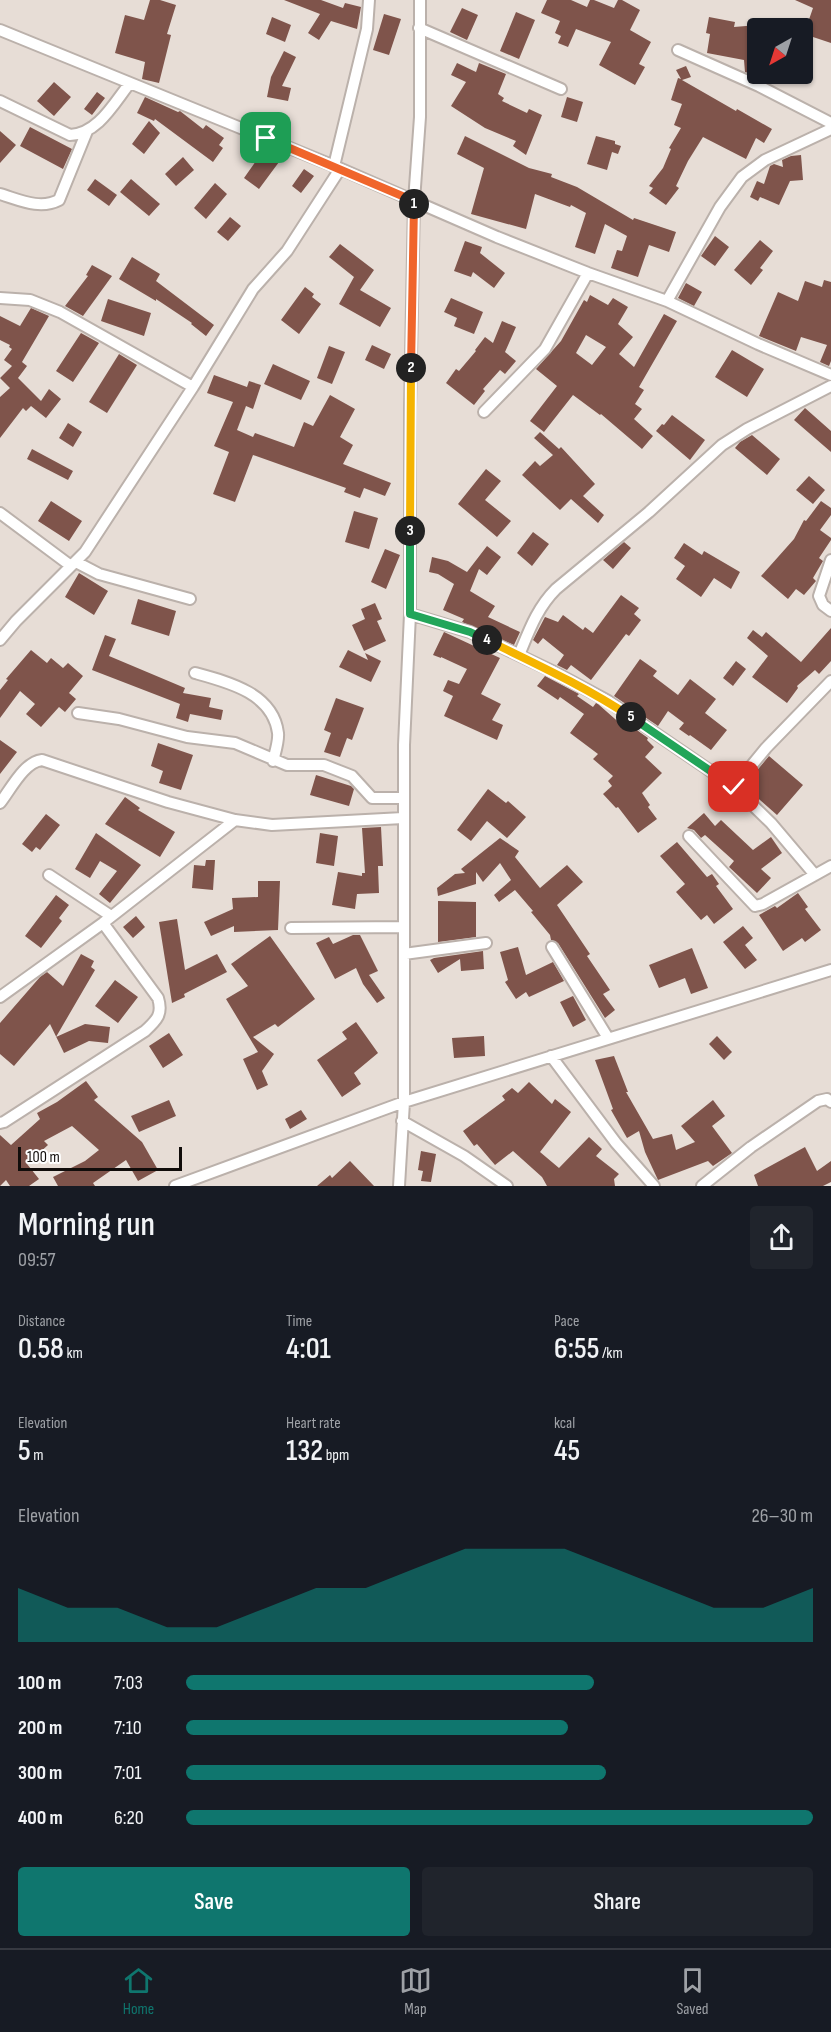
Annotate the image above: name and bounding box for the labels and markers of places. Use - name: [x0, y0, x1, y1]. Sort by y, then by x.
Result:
- pin: [240, 112, 291, 163]
- pin: 1: [399, 189, 429, 219]
- pin: 2: [396, 353, 426, 383]
- pin: 3: [395, 516, 425, 546]
- pin: 4: [472, 625, 502, 655]
- pin: 5: [616, 702, 646, 732]
- pin: [708, 761, 759, 812]

